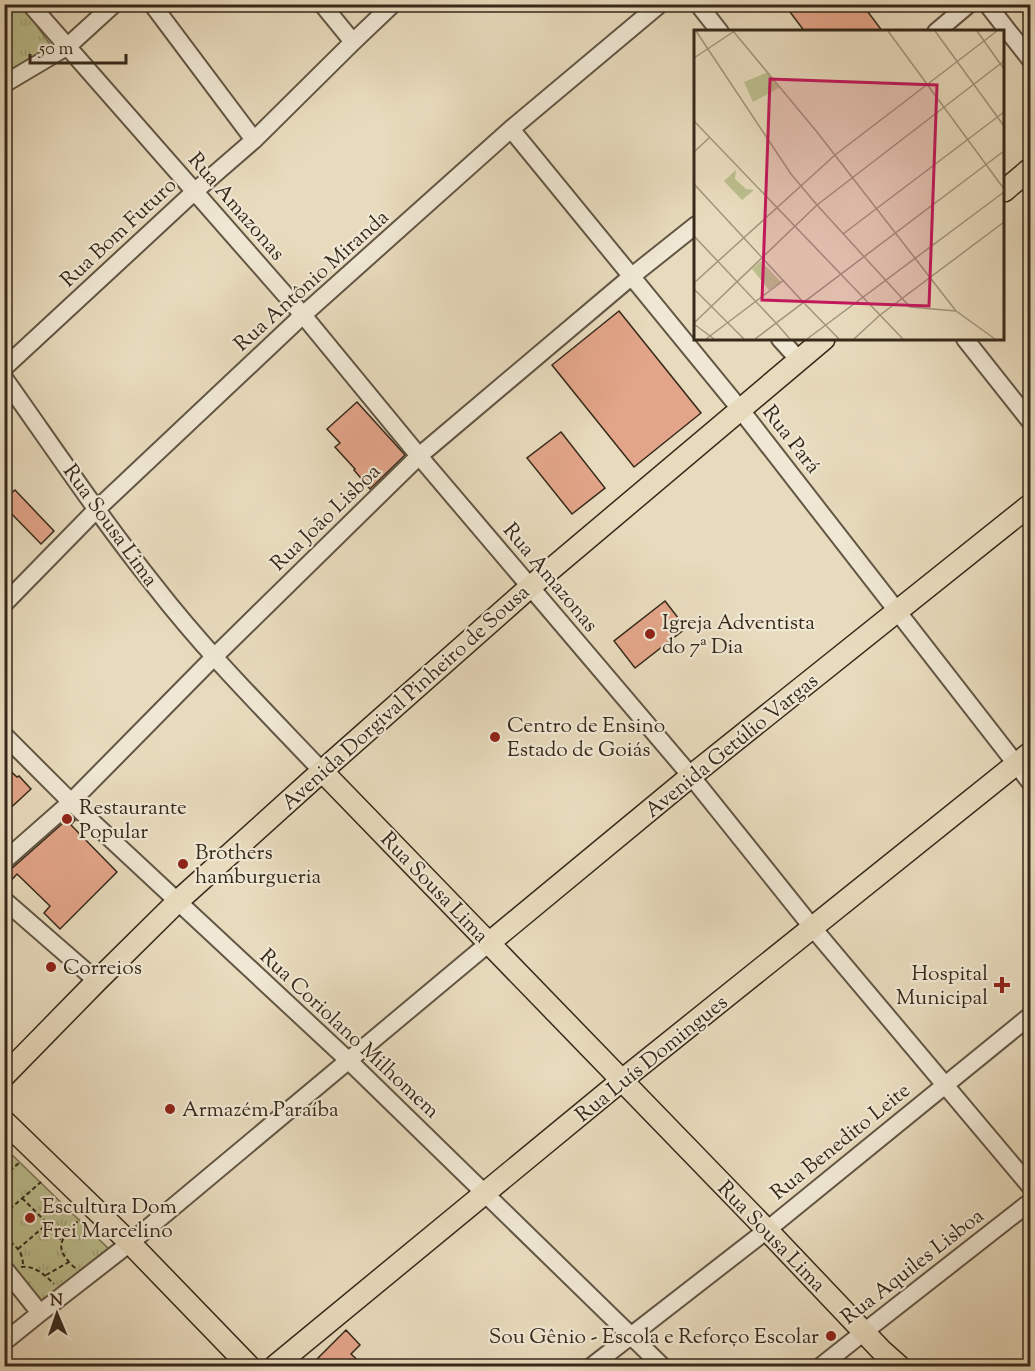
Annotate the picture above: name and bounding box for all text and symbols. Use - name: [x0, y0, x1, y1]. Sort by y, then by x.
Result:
- scale bar: [30, 27, 126, 65]
- inset map: [694, 30, 1005, 340]
- text: 50 m: [38, 37, 74, 63]
- street label: Rua Amazonas: [180, 147, 291, 268]
- street label: Rua Bom Futuro: [55, 172, 184, 295]
- street label: Rua Antônio Miranda: [228, 203, 397, 359]
- street label: Rua Pará: [754, 400, 827, 481]
- street label: Rua João Lisboa: [265, 458, 388, 579]
- street label: Rua Sousa Lima: [55, 459, 164, 594]
- street label: Rua Amazonas: [495, 517, 604, 639]
- street label: Avenida Dorgival Pinheiro de Sousa: [276, 578, 537, 818]
- place label: Igreja Adventista do 7ª Dia: [662, 609, 815, 663]
- marker: Igreja Adventista do 7ª Dia: [643, 627, 657, 641]
- street label: Avenida Getúlio Vargas: [639, 667, 825, 826]
- place label: Centro de Ensino Estado de Goiás: [507, 712, 665, 766]
- marker: Centro de Ensino Estado de Goiás: [488, 730, 502, 744]
- place label: Restaurante Popular: [79, 794, 187, 848]
- marker: Restaurante Popular: [60, 812, 74, 826]
- street label: Rua Sousa Lima: [372, 826, 495, 951]
- place label: Brothers hamburgueria: [195, 839, 322, 893]
- marker: Brothers hamburgueria: [176, 857, 190, 871]
- street label: Rua Coriolano Milhomem: [252, 943, 445, 1126]
- place label: Correios: [63, 954, 142, 984]
- marker: Correios: [44, 960, 58, 974]
- place label: Hospital Municipal: [896, 960, 988, 1014]
- marker: Hospital Municipal: [993, 976, 1011, 994]
- street label: Rua Luís Domingues: [570, 989, 735, 1130]
- street label: Rua Benedito Leite: [765, 1077, 917, 1208]
- place label: Armazém Paraíba: [182, 1096, 339, 1126]
- marker: Armazém Paraíba: [163, 1102, 177, 1116]
- street label: Rua Sousa Lima: [709, 1175, 832, 1300]
- place label: Escultura Dom Frei Marcelino: [42, 1193, 177, 1247]
- street label: Rua Aquiles Lisboa: [836, 1202, 991, 1333]
- marker: Escultura Dom Frei Marcelino: [23, 1211, 37, 1225]
- north arrow: [27, 1284, 87, 1344]
- text: N: [50, 1290, 64, 1313]
- place label: Sou Gênio - Escola e Reforço Escolar: [489, 1323, 819, 1353]
- marker: Sou Gênio - Escola e Reforço Escolar: [824, 1329, 838, 1343]

